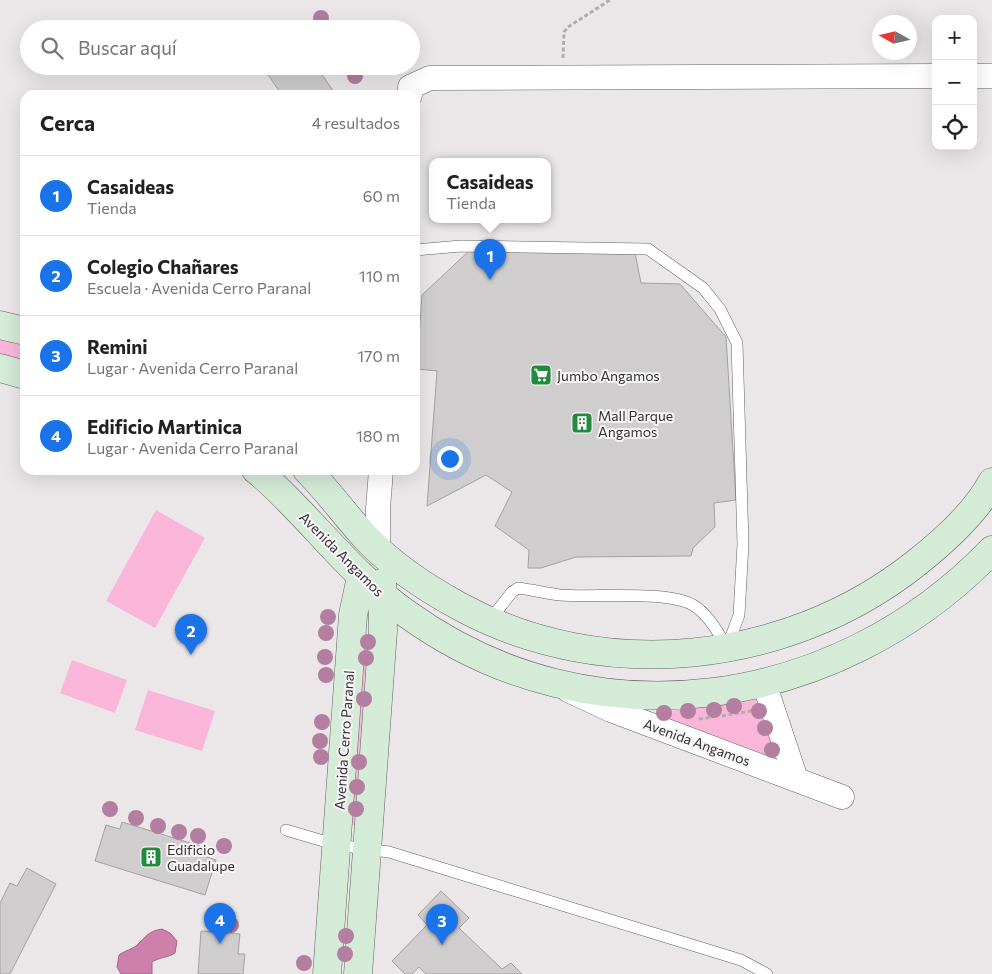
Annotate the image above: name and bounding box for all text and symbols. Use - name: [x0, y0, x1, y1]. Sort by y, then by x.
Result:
- north arrow: [872, 15, 917, 60]
- map controls: [932, 15, 977, 150]
- button: +: [932, 15, 977, 60]
- search box: [20, 20, 420, 75]
- icon: search: [38, 34, 66, 62]
- text: Buscar aquí: [78, 36, 177, 59]
- button: −: [932, 60, 977, 105]
- button: locate: [932, 105, 977, 150]
- text: Cerca: [40, 110, 95, 135]
- text: 4 resultados: [312, 113, 400, 132]
- popup: [429, 158, 551, 223]
- text: Casaideas: [446, 170, 534, 193]
- text: Casaideas: [87, 175, 174, 198]
- text: 1: [52, 186, 60, 205]
- text: 60 m: [363, 186, 400, 205]
- text: Tienda: [446, 193, 496, 212]
- text: Tienda: [87, 198, 137, 217]
- pin: 1: [474, 239, 506, 280]
- text: Colegio Chañares: [87, 255, 239, 278]
- text: 2: [51, 266, 61, 285]
- text: 110 m: [359, 266, 400, 285]
- text: Escuela · Avenida Cerro Paranal: [87, 278, 311, 297]
- text: Remini: [87, 335, 148, 358]
- text: 3: [51, 346, 61, 365]
- text: 170 m: [357, 346, 400, 365]
- text: Lugar · Avenida Cerro Paranal: [87, 358, 298, 377]
- supermarket icon: Jumbo Angamos: [529, 363, 553, 387]
- place label: Jumbo Angamos: [557, 367, 660, 384]
- place label: Mall Parque Angamos: [598, 407, 673, 440]
- building icon: Mall Parque Angamos: [570, 411, 594, 435]
- text: Edificio Martinica: [87, 415, 242, 438]
- text: 4: [51, 426, 61, 445]
- text: 180 m: [356, 426, 400, 445]
- text: Lugar · Avenida Cerro Paranal: [87, 438, 298, 457]
- your location: [437, 446, 463, 472]
- street label: Avenida Angamos: [296, 508, 388, 600]
- pin: 2: [175, 614, 207, 655]
- street label: Avenida Cerro Paranal: [331, 670, 357, 810]
- street label: Avenida Angamos: [641, 715, 753, 769]
- place label: Edificio Guadalupe: [167, 841, 235, 874]
- building icon: Edificio Guadalupe: [139, 845, 163, 869]
- pin: 4: [204, 903, 236, 944]
- pin: 3: [426, 904, 458, 945]

